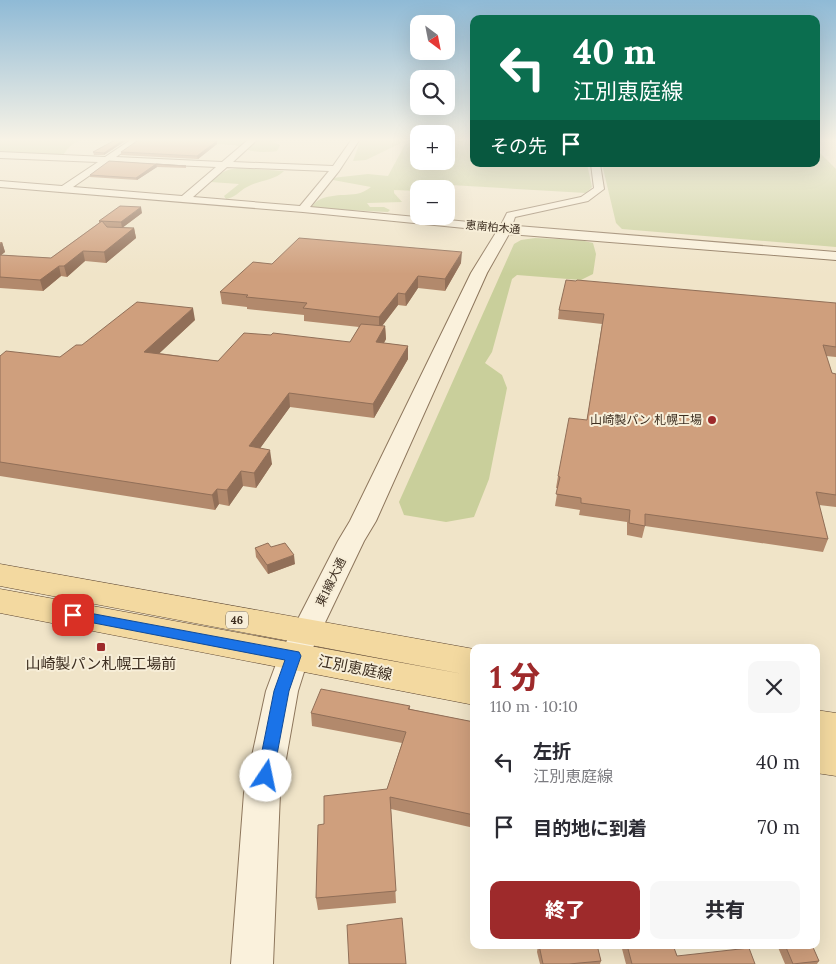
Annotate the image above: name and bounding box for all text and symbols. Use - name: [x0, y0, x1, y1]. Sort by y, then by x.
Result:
- north arrow: [410, 15, 455, 60]
- map controls: [410, 15, 455, 225]
- text: 40 m: [573, 29, 656, 74]
- icon: left: [490, 35, 555, 100]
- button: search: [410, 70, 455, 115]
- text: 江別恵庭線: [573, 77, 683, 105]
- button: +: [410, 125, 455, 170]
- icon: arrive: [557, 130, 585, 158]
- text: その先: [490, 134, 547, 158]
- button: −: [410, 180, 455, 225]
- street label: 恵南柏木通: [465, 218, 521, 236]
- place label: 山崎製パン 札幌工場: [590, 412, 702, 427]
- marker: 山崎製パン 札幌工場: [706, 414, 718, 426]
- street label: 東1線大通: [312, 555, 349, 609]
- pin: [52, 594, 94, 636]
- icon: arrive: [59, 601, 87, 629]
- road number: 46: [226, 612, 248, 628]
- marker: 山崎製パン札幌工場前: [95, 641, 107, 653]
- street label: 江別恵庭線: [316, 651, 394, 684]
- place label: 山崎製パン札幌工場前: [26, 654, 176, 673]
- text: 1 分: [490, 658, 540, 696]
- button: close: [748, 661, 800, 713]
- text: 110 m · 10:10: [490, 696, 578, 716]
- text: 左折: [533, 739, 571, 763]
- icon: left: [490, 748, 518, 776]
- position arrow: [239, 749, 291, 801]
- text: 40 m: [756, 750, 800, 774]
- text: 江別恵庭線: [533, 766, 613, 786]
- icon: arrive: [490, 813, 518, 841]
- text: 70 m: [757, 815, 800, 839]
- text: 目的地に到着: [533, 816, 647, 840]
- button: 終了: [490, 881, 640, 939]
- button: 共有: [650, 881, 800, 939]

